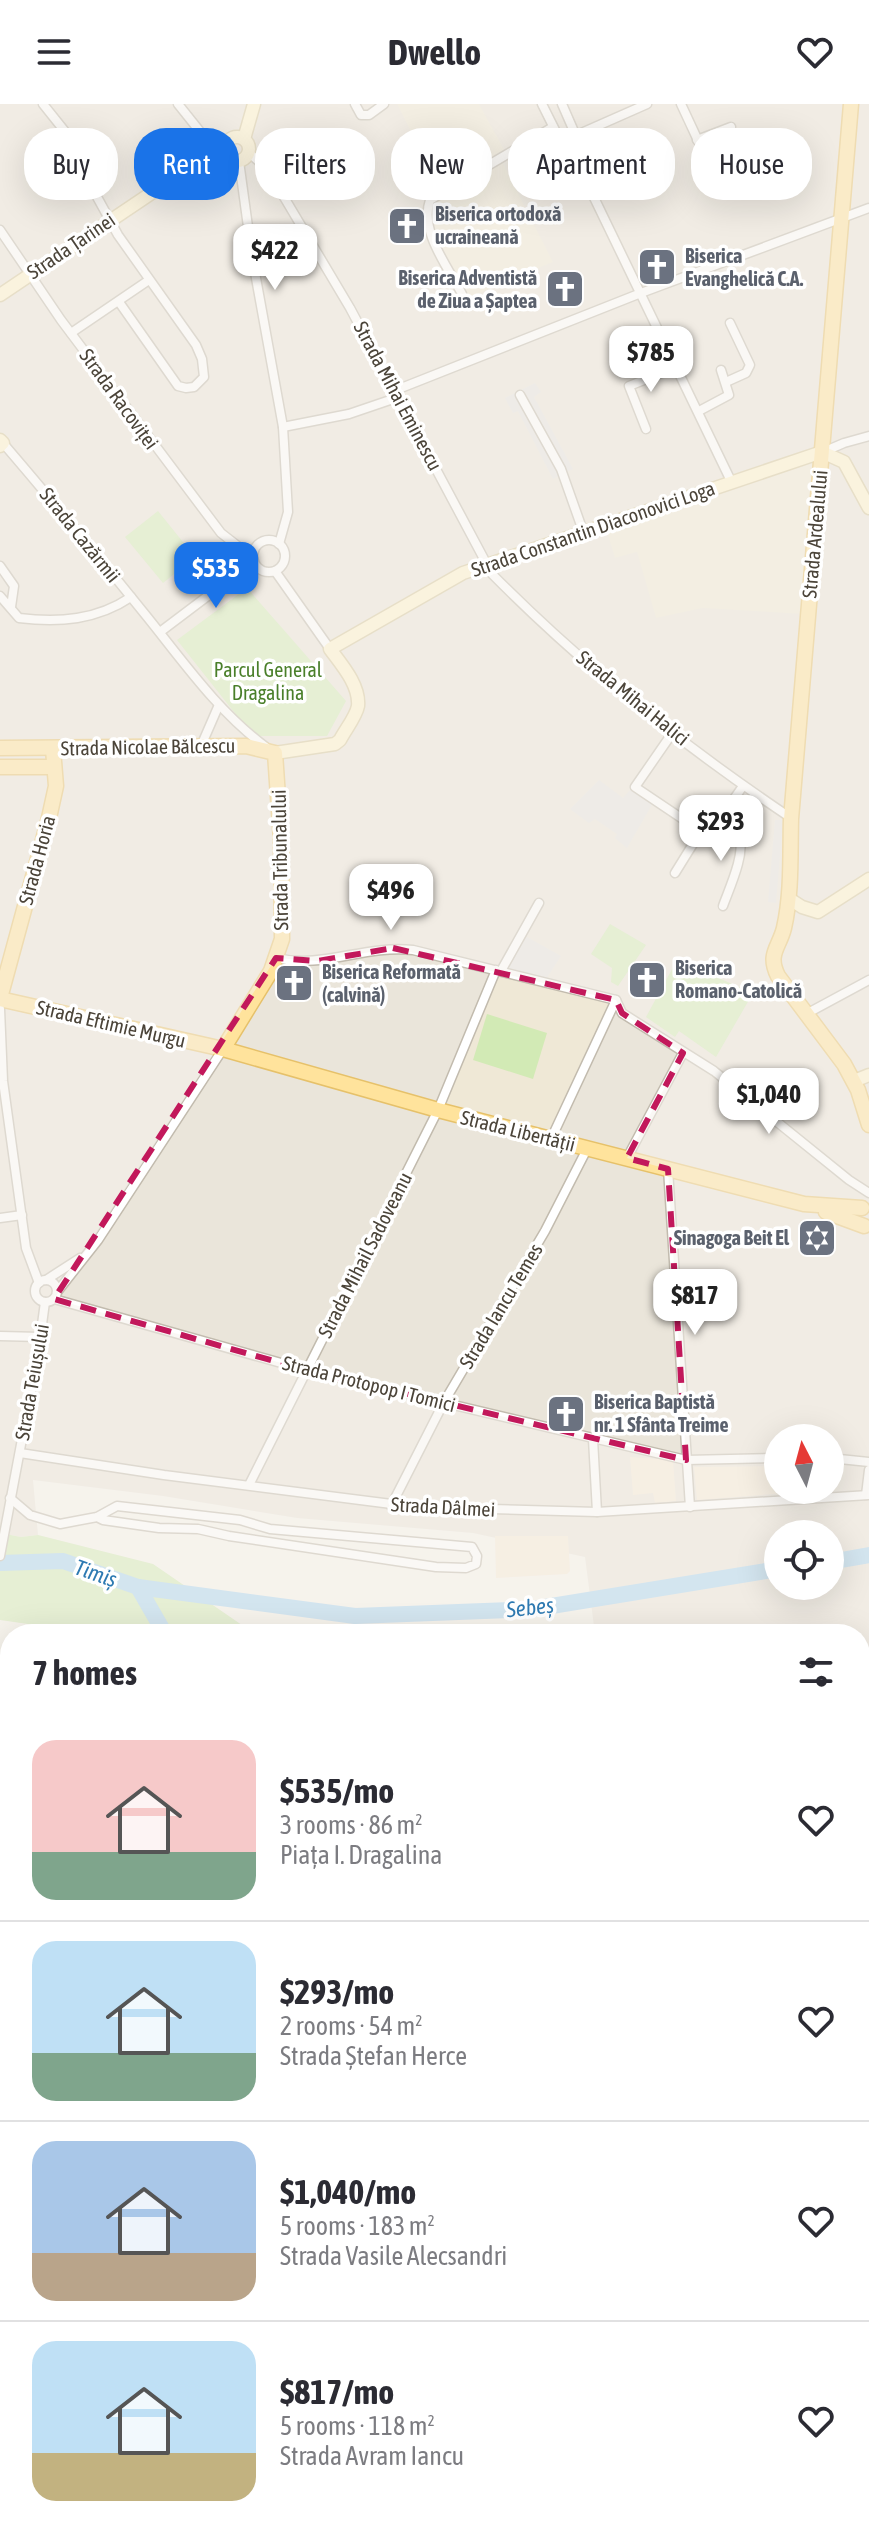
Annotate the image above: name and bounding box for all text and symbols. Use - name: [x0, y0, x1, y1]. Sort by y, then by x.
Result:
- icon: menu: [32, 30, 76, 74]
- icon: heart: [793, 30, 837, 74]
- text: Dwello: [388, 31, 481, 73]
- chip: Buy: [24, 128, 118, 200]
- chip: Rent: [134, 128, 239, 200]
- chip: Filters: [255, 128, 375, 200]
- chip: New: [391, 128, 492, 200]
- chip: Apartment: [508, 128, 675, 200]
- chip: House: [691, 128, 812, 200]
- place label: Biserica ortodoxă ucraineană: [435, 202, 561, 248]
- church icon: Biserica ortodoxă ucraineană: [386, 205, 428, 247]
- street label: Strada Țarinei: [22, 208, 119, 283]
- pin: $422: [228, 224, 322, 292]
- text: $422: [251, 235, 299, 265]
- place label: Biserica Evanghelică C.A.: [685, 244, 804, 290]
- church icon: Biserica Evanghelică C.A.: [636, 246, 678, 288]
- place label: Biserica Adventistă de Ziua a Șaptea: [398, 266, 537, 313]
- church icon: Biserica Adventistă de Ziua a Șaptea: [544, 268, 586, 310]
- street label: Strada Mihai Eminescu: [349, 317, 447, 474]
- pin: $785: [604, 326, 698, 394]
- text: $785: [627, 337, 675, 367]
- street label: Strada Racoviței: [75, 344, 164, 453]
- street label: Strada Ardealului: [797, 469, 832, 599]
- street label: Strada Constantin Diaconovici Loga: [468, 476, 718, 581]
- street label: Strada Cazărmii: [35, 483, 125, 587]
- pin: $535: [169, 542, 263, 610]
- text: $535: [192, 553, 240, 583]
- street label: Strada Mihai Halici: [573, 645, 694, 750]
- park label: Parcul General Dragalina: [214, 658, 323, 704]
- street label: Strada Nicolae Bălcescu: [61, 733, 235, 760]
- street label: Strada Tribunalului: [267, 789, 292, 931]
- pin: $293: [674, 795, 768, 863]
- text: $293: [697, 806, 745, 836]
- street label: Strada Horia: [14, 813, 59, 907]
- pin: $496: [344, 864, 438, 932]
- text: $496: [367, 875, 415, 905]
- place label: Biserica Romano-Catolică: [675, 956, 802, 1002]
- church icon: Biserica Romano-Catolică: [626, 959, 668, 1001]
- place label: Biserica Reformată (calvină): [322, 960, 461, 1006]
- church icon: Biserica Reformată (calvină): [273, 962, 315, 1004]
- street label: Strada Eftimie Murgu: [34, 995, 188, 1052]
- pin: $1,040: [704, 1068, 834, 1136]
- text: $1,040: [737, 1079, 801, 1109]
- street label: Strada Libertății: [459, 1105, 578, 1156]
- street label: Strada Mihail Sadoveanu: [313, 1168, 416, 1341]
- synagogue icon: Sinagoga Beit El: [796, 1217, 838, 1259]
- place label: Sinagoga Beit El: [674, 1226, 790, 1249]
- street label: Strada Iancu Temes: [454, 1239, 547, 1372]
- pin: $817: [648, 1269, 742, 1337]
- text: $817: [671, 1280, 719, 1310]
- street label: Strada Teiușului: [10, 1322, 53, 1442]
- street label: Strada Protopop I Tomici: [280, 1351, 458, 1416]
- place label: Biserica Baptistă nr. 1 Sfânta Treime: [594, 1390, 729, 1436]
- church icon: Biserica Baptistă nr. 1 Sfânta Treime: [545, 1393, 587, 1435]
- north arrow: [764, 1424, 844, 1504]
- map controls: [764, 1424, 844, 1600]
- street label: Strada Dâlmei: [390, 1492, 496, 1521]
- button: locate: [764, 1520, 844, 1600]
- water label: Timiș: [71, 1554, 121, 1592]
- water label: Sebeș: [504, 1592, 555, 1623]
- icon: filters: [794, 1650, 838, 1694]
- text: 7 homes: [32, 1653, 137, 1692]
- text: $535/mo: [280, 1771, 394, 1810]
- icon: home: [96, 1772, 192, 1868]
- icon: heart: [794, 1798, 838, 1842]
- text: 3 rooms · 86 m²: [280, 1810, 422, 1840]
- text: Piața I. Dragalina: [280, 1840, 442, 1870]
- text: $293/mo: [280, 1972, 394, 2011]
- icon: home: [96, 1973, 192, 2069]
- icon: heart: [794, 1999, 838, 2043]
- text: 2 rooms · 54 m²: [280, 2011, 422, 2041]
- text: Strada Ștefan Herce: [280, 2041, 467, 2071]
- text: $1,040/mo: [280, 2172, 416, 2211]
- icon: home: [96, 2173, 192, 2269]
- icon: heart: [794, 2199, 838, 2243]
- text: 5 rooms · 183 m²: [280, 2211, 435, 2241]
- text: Strada Vasile Alecsandri: [280, 2241, 507, 2271]
- text: $817/mo: [280, 2372, 394, 2411]
- icon: home: [96, 2373, 192, 2469]
- icon: heart: [794, 2399, 838, 2443]
- text: 5 rooms · 118 m²: [280, 2411, 435, 2441]
- text: Strada Avram Iancu: [280, 2441, 464, 2471]

